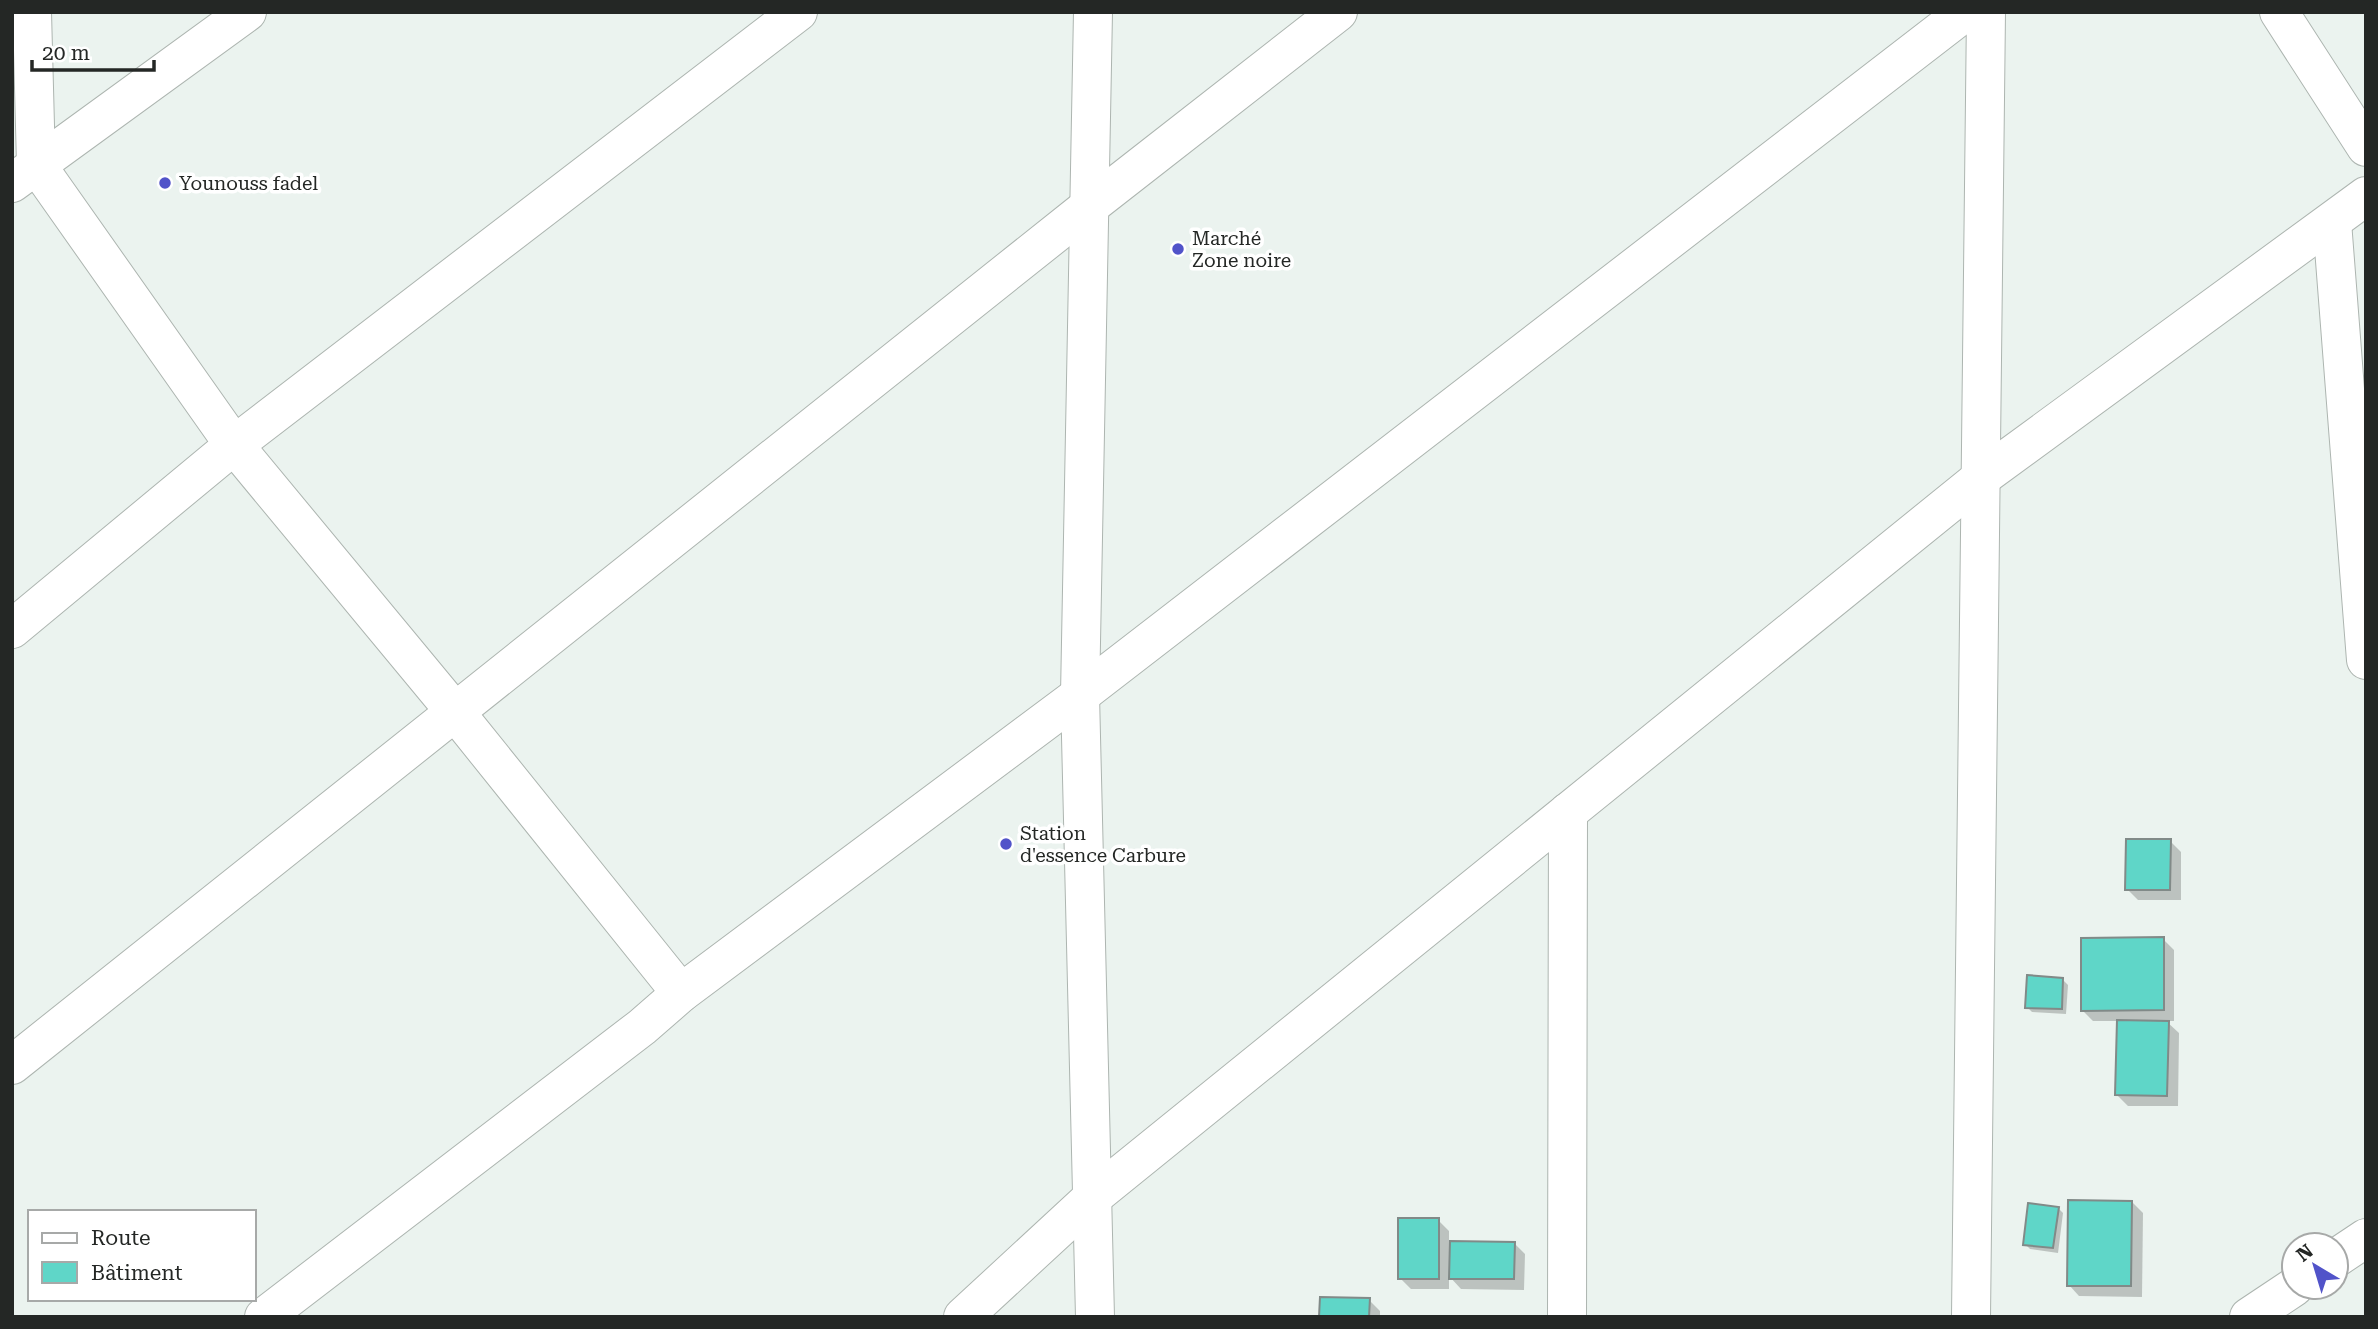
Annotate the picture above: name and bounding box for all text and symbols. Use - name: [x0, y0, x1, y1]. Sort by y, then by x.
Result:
- scale bar: [32, 28, 154, 72]
- text: 20 m: [42, 41, 90, 65]
- place label: Younouss fadel: [179, 172, 318, 195]
- marker: Younouss fadel: [157, 175, 173, 191]
- place label: Marché Zone noire: [1192, 227, 1291, 272]
- marker: Marché Zone noire: [1170, 241, 1186, 257]
- place label: Station d'essence Carbure: [1020, 822, 1186, 867]
- marker: Station d'essence Carbure: [998, 836, 1014, 852]
- legend: [28, 1210, 256, 1301]
- text: Route: [91, 1226, 150, 1250]
- north arrow: [2280, 1231, 2350, 1301]
- text: N: [2292, 1239, 2318, 1267]
- text: Bâtiment: [91, 1261, 183, 1285]

